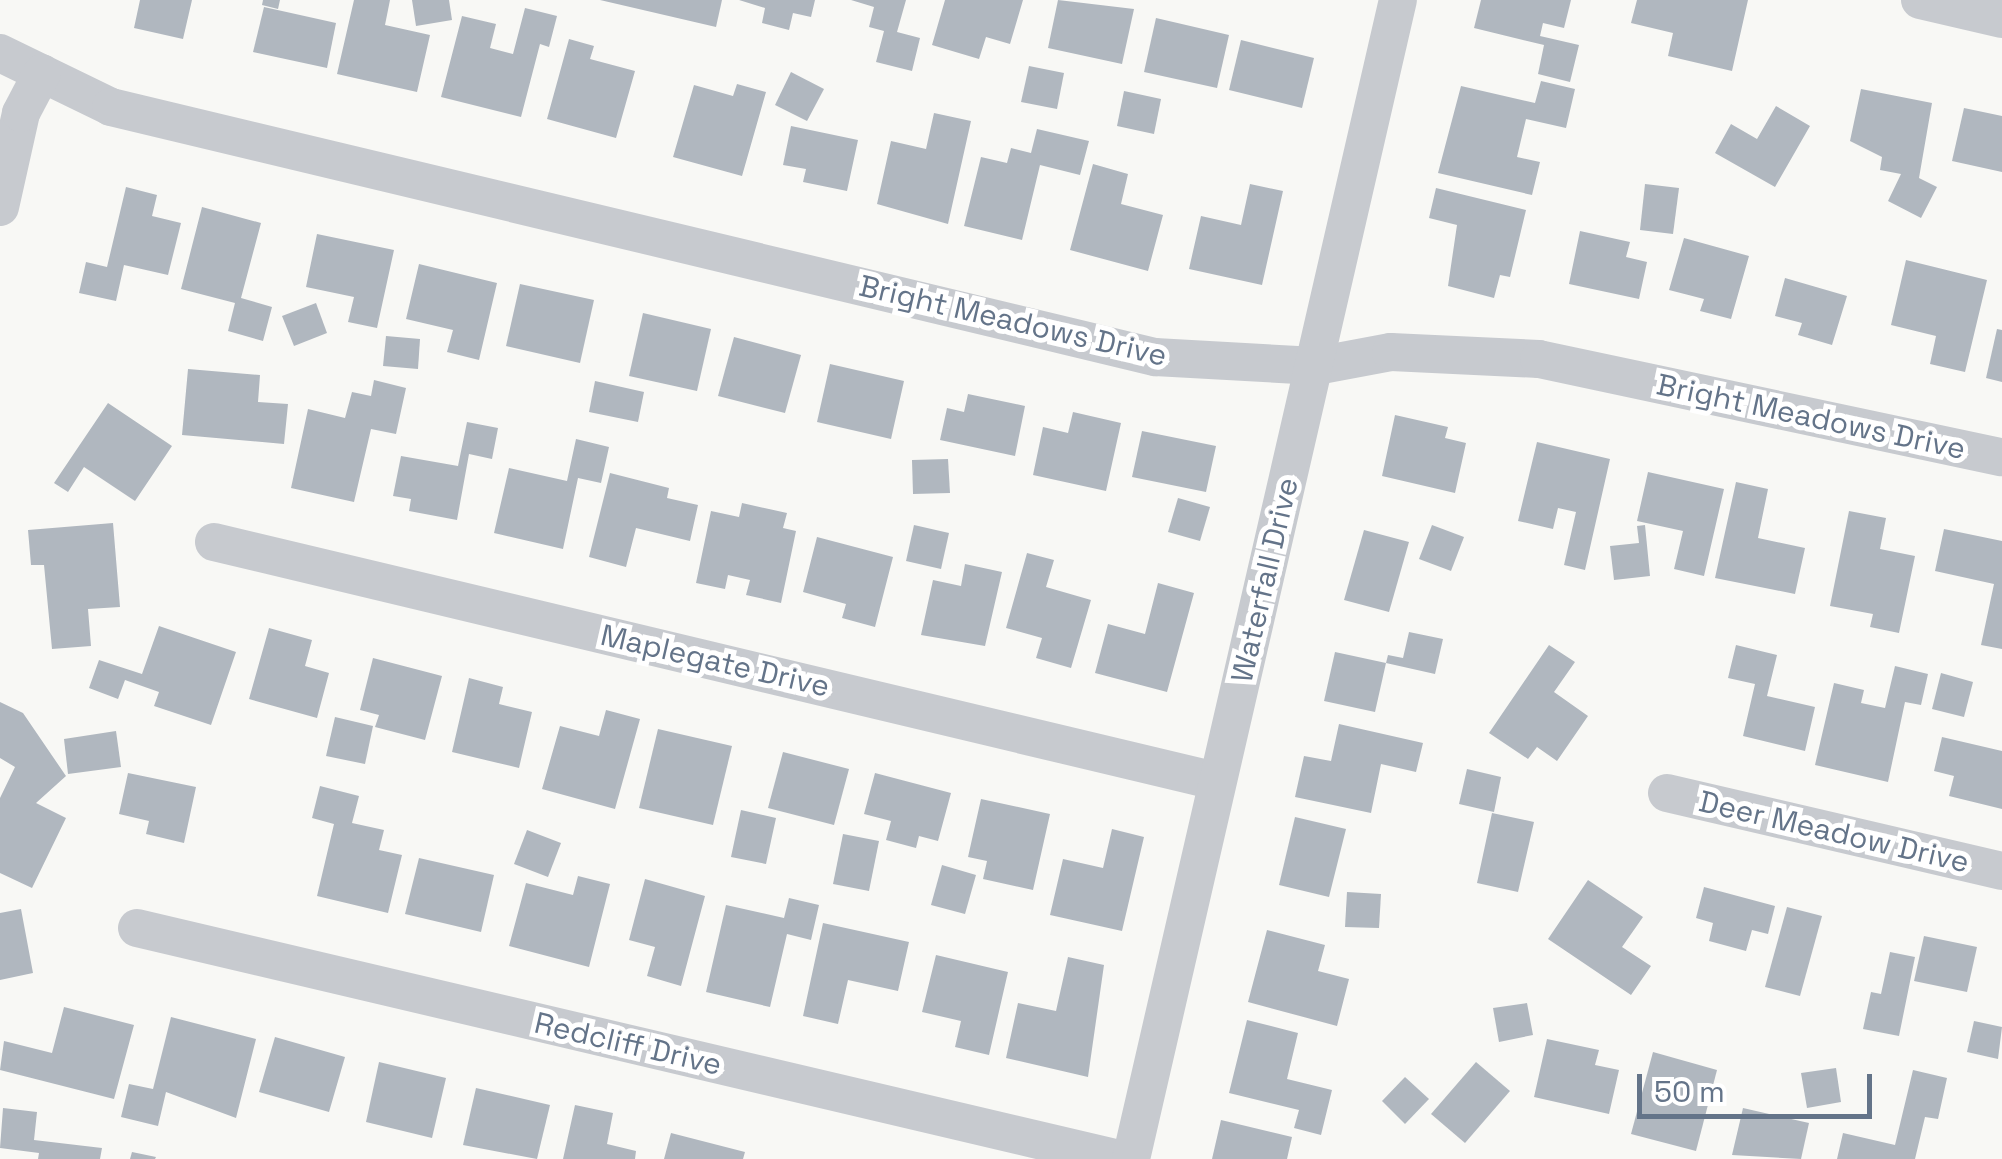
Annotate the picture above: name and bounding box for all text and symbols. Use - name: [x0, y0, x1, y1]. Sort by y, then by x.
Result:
- street label: Bright Meadows Drive: [856, 268, 1170, 374]
- street label: Bright Meadows Drive: [1653, 367, 1969, 467]
- street label: Waterfall Drive: [1224, 474, 1306, 686]
- street label: Maplegate Drive: [597, 617, 833, 705]
- street label: Deer Meadow Drive: [1695, 783, 1973, 881]
- street label: Redcliff Drive: [531, 1005, 725, 1083]
- scale bar: [1642, 1054, 1877, 1116]
- text: 50 m: [1654, 1072, 1725, 1111]

